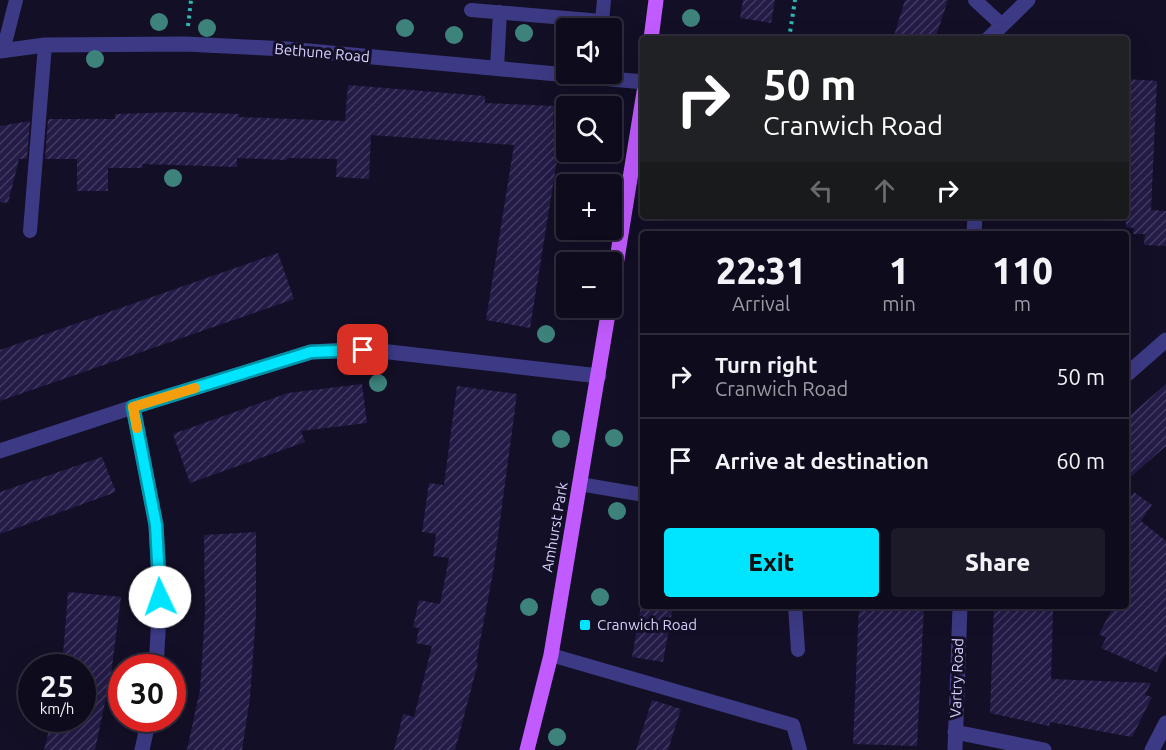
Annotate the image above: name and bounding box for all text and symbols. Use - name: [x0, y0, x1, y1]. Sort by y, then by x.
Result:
- map controls: [556, 18, 622, 318]
- button: sound: [556, 18, 622, 84]
- street label: Bethune Road: [274, 40, 370, 65]
- icon: right: [664, 60, 742, 138]
- text: 50 m: [763, 61, 857, 108]
- button: search: [556, 96, 622, 162]
- text: Cranwich Road: [763, 110, 943, 140]
- button: +: [556, 174, 622, 240]
- icon: left: [805, 174, 838, 207]
- icon: ahead: [868, 174, 901, 207]
- icon: right: [931, 174, 964, 207]
- text: 22:31: [716, 250, 806, 291]
- text: 1: [889, 250, 909, 291]
- text: 110: [992, 250, 1053, 291]
- button: −: [556, 252, 622, 318]
- text: Arrival: [732, 292, 790, 315]
- text: min: [882, 292, 916, 315]
- text: m: [1014, 292, 1031, 315]
- pin: [337, 324, 388, 375]
- icon: arrive: [346, 333, 379, 366]
- text: Turn right: [715, 352, 817, 377]
- icon: right: [664, 360, 697, 393]
- text: 50 m: [1056, 364, 1105, 389]
- text: Cranwich Road: [715, 377, 848, 400]
- icon: arrive: [664, 444, 697, 477]
- text: Arrive at destination: [715, 448, 929, 473]
- text: 60 m: [1056, 448, 1105, 473]
- street label: Amhurst Park: [538, 480, 571, 573]
- button: Exit: [664, 528, 879, 597]
- button: Share: [891, 528, 1105, 597]
- position arrow: [128, 565, 192, 629]
- place label: Cranwich Road: [597, 616, 697, 633]
- marker: Cranwich Road: [578, 618, 592, 632]
- street label: Vartry Road: [947, 638, 966, 718]
- speed limit sign: 30: [108, 654, 186, 732]
- text: 25: [40, 669, 74, 703]
- text: km/h: [40, 700, 74, 717]

